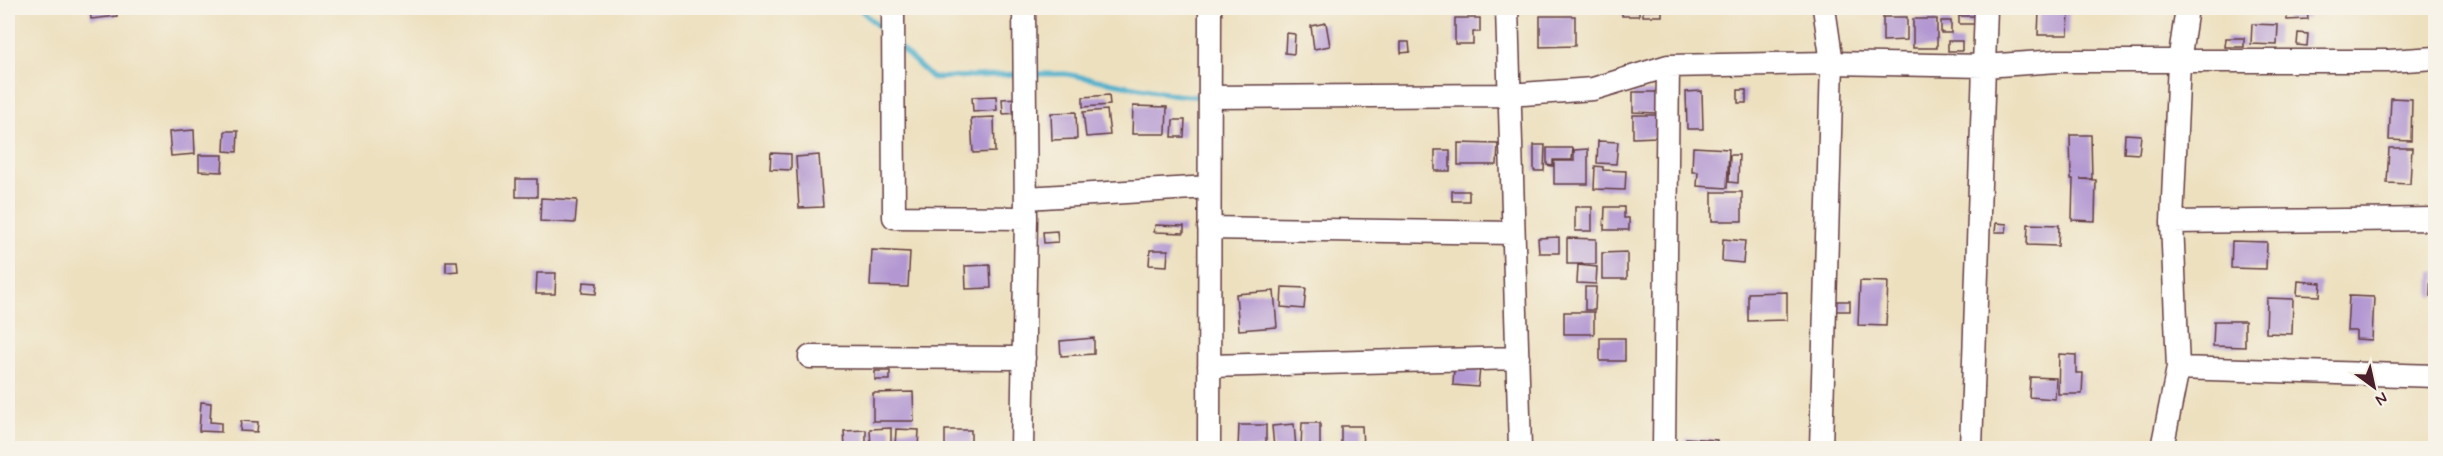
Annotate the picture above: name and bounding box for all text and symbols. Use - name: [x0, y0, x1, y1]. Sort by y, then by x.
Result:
- north arrow: [2344, 357, 2404, 417]
- text: N: [2371, 387, 2392, 410]

